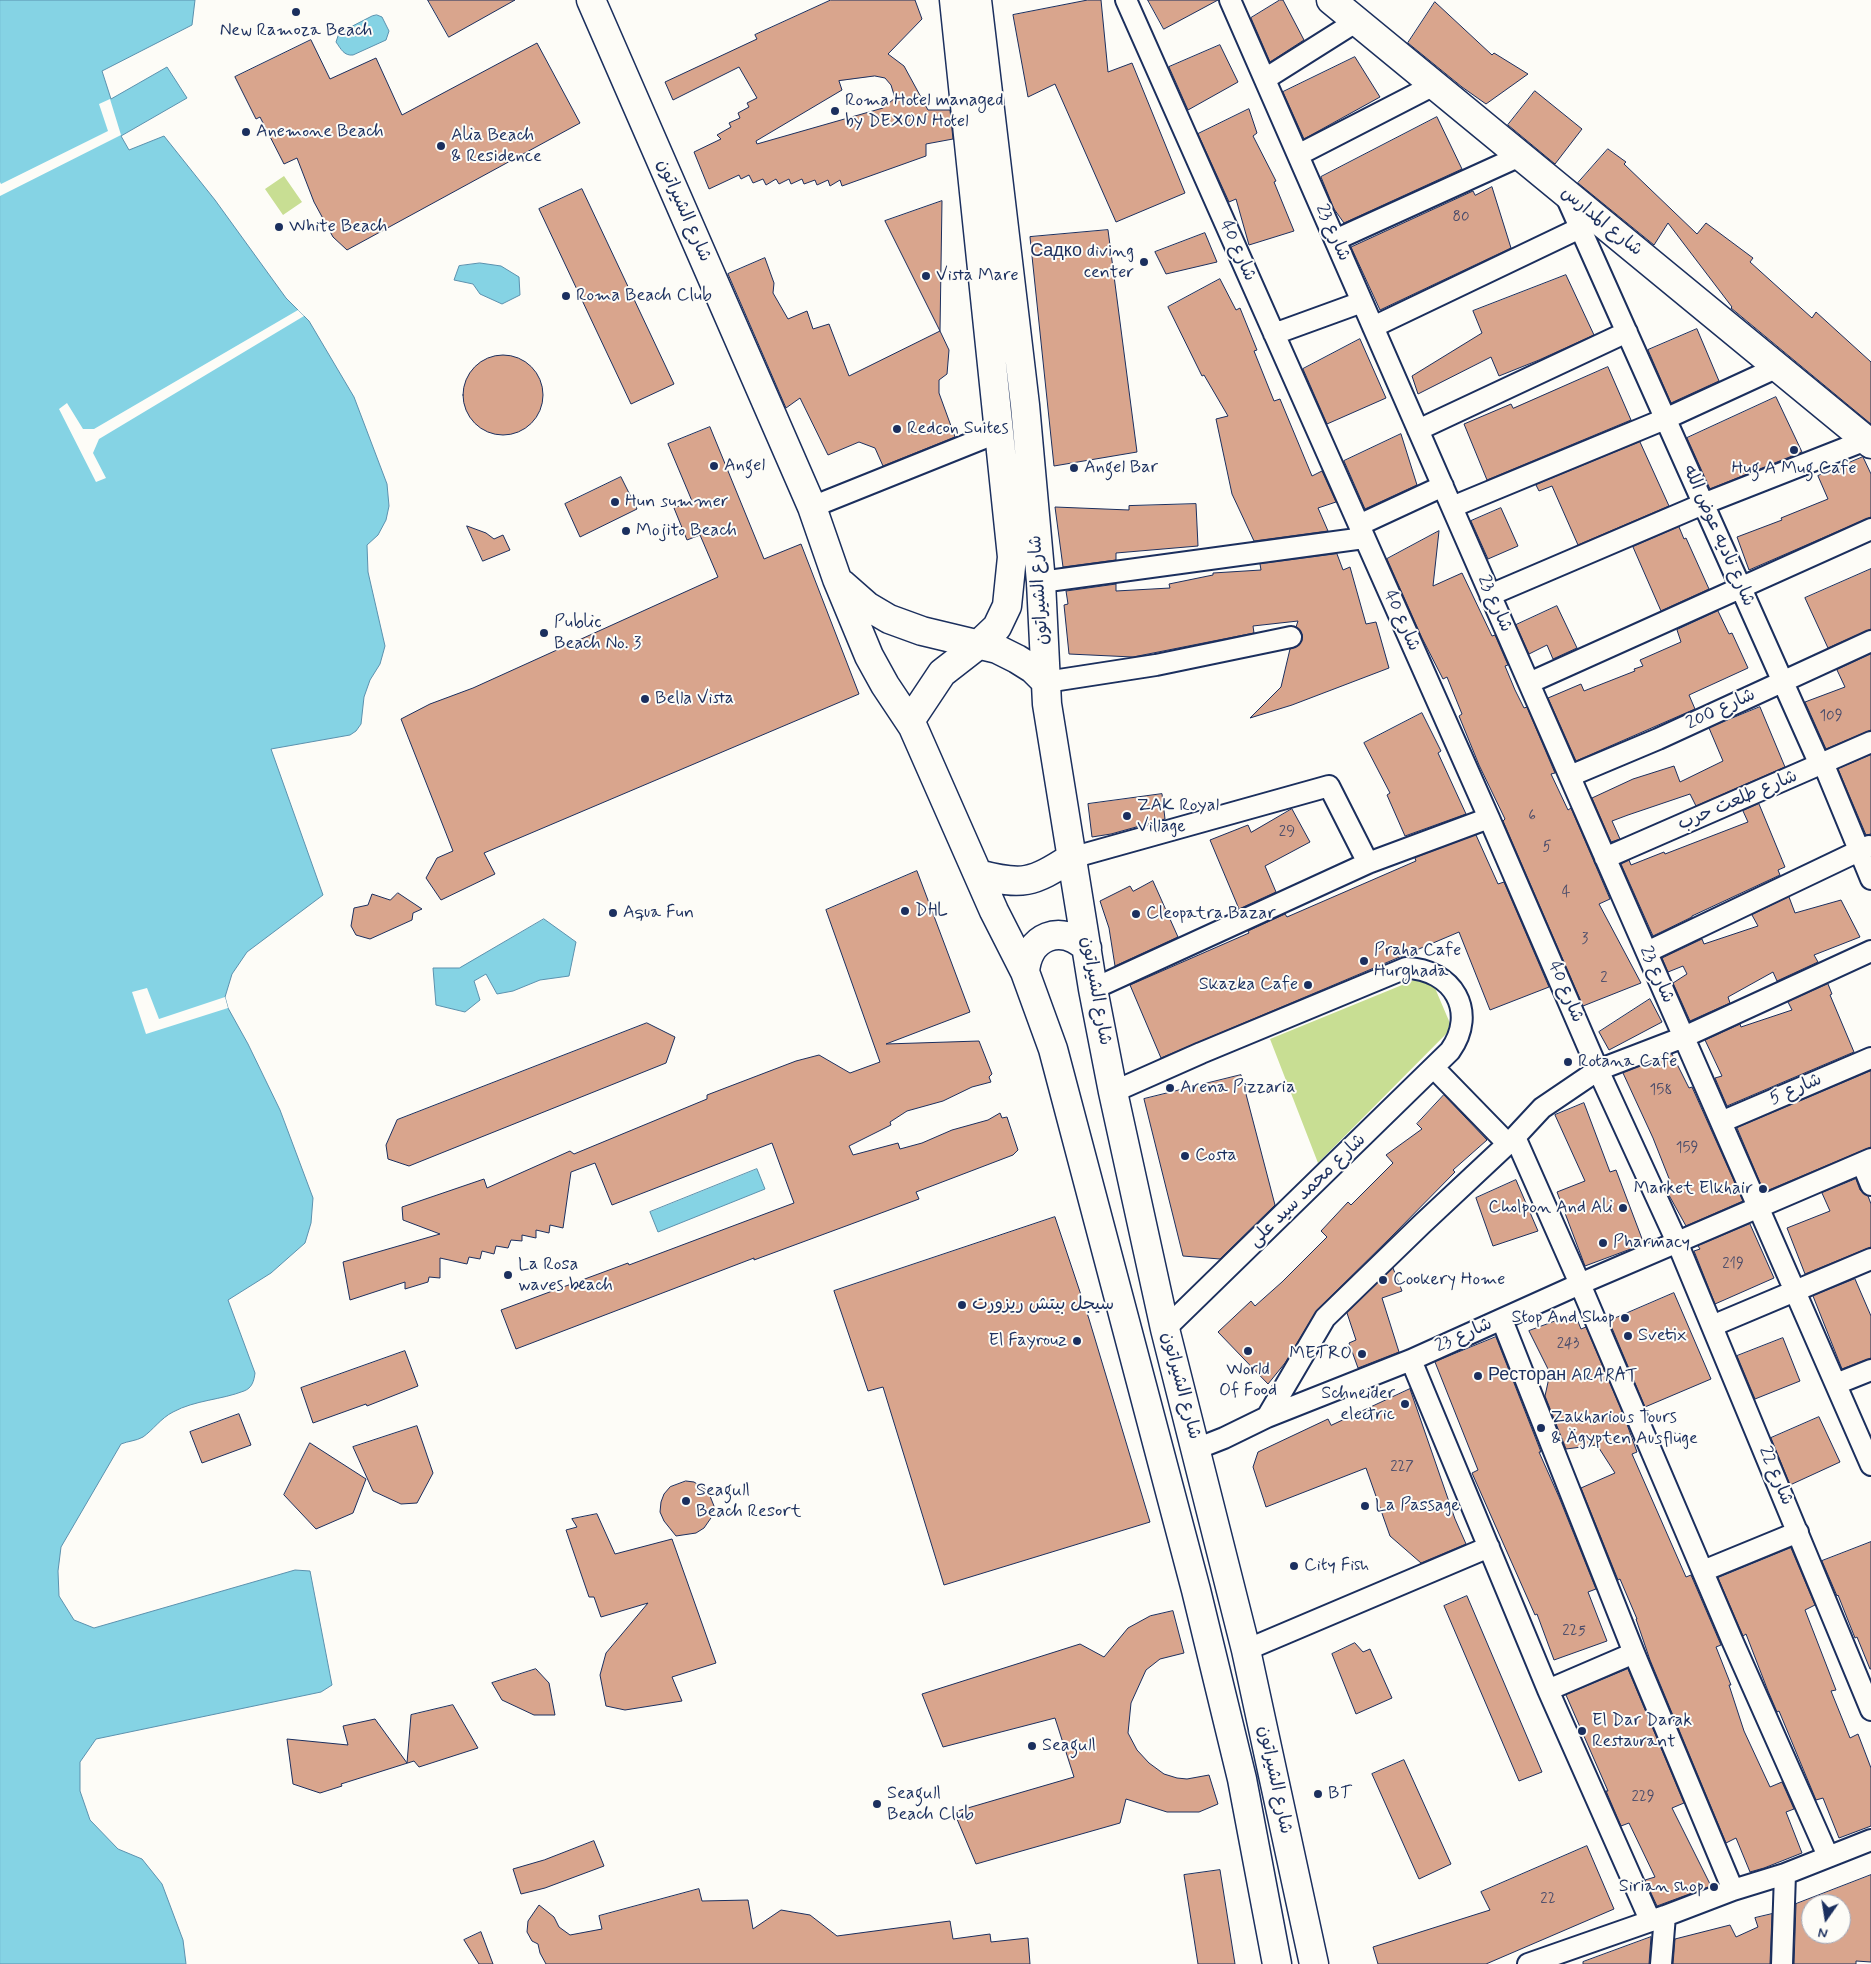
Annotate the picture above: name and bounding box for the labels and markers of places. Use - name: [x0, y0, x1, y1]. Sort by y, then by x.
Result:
- marker: New Ramoza Beach: [290, 6, 302, 18]
- place label: New Ramoza Beach: [220, 20, 372, 42]
- place label: Roma Hotel managed by DEXON Hotel: [845, 90, 1004, 132]
- marker: Roma Hotel managed by DEXON Hotel: [829, 105, 841, 117]
- place label: Anemone Beach: [256, 121, 384, 143]
- place label: Alia Beach & Residence: [451, 125, 542, 168]
- marker: Anemone Beach: [240, 126, 252, 138]
- marker: Alia Beach & Residence: [435, 140, 447, 152]
- place label: White Beach: [289, 216, 388, 238]
- marker: White Beach: [273, 221, 285, 233]
- place label: Садко diving center: [1030, 241, 1134, 284]
- marker: Садко diving center: [1138, 256, 1150, 268]
- place label: Vista Mare: [936, 265, 1019, 287]
- marker: Vista Mare: [920, 270, 932, 282]
- place label: Roma Beach Club: [576, 285, 712, 307]
- marker: Roma Beach Club: [560, 290, 572, 302]
- place label: Redcon Suites: [907, 418, 1009, 440]
- marker: Redcon Suites: [891, 423, 903, 435]
- marker: Hug A Mug Cafe: [1788, 444, 1800, 456]
- place label: Angel: [724, 455, 765, 477]
- place label: Angel Bar: [1084, 457, 1158, 479]
- place label: Hug A Mug Cafe: [1731, 458, 1857, 480]
- marker: Angel: [708, 460, 720, 472]
- marker: Angel Bar: [1068, 462, 1080, 474]
- place label: Hun summer: [625, 491, 728, 513]
- marker: Hun summer: [609, 496, 621, 508]
- place label: Mojito Beach: [636, 520, 737, 542]
- marker: Mojito Beach: [620, 525, 632, 537]
- place label: Public Beach No. 3: [554, 612, 641, 654]
- marker: Public Beach No. 3: [538, 627, 550, 639]
- place label: Bella Vista: [655, 688, 734, 710]
- marker: Bella Vista: [639, 693, 651, 705]
- place label: ZAK Royal Village: [1137, 795, 1219, 838]
- marker: ZAK Royal Village: [1121, 810, 1133, 822]
- place label: DHL: [915, 900, 948, 922]
- place label: Aqua Fun: [623, 902, 694, 924]
- place label: Cleopatra Bazar: [1146, 903, 1276, 925]
- marker: DHL: [899, 905, 911, 917]
- marker: Aqua Fun: [607, 907, 619, 919]
- marker: Cleopatra Bazar: [1130, 908, 1142, 920]
- place label: Praha Cafe Hurghada: [1374, 940, 1461, 982]
- marker: Praha Cafe Hurghada: [1358, 955, 1370, 967]
- place label: Skazka Cafe: [1199, 974, 1298, 996]
- marker: Skazka Cafe: [1302, 979, 1314, 991]
- place label: Rotana Cafe: [1578, 1051, 1677, 1073]
- marker: Rotana Cafe: [1562, 1056, 1574, 1068]
- place label: Arena Pizzaria: [1180, 1077, 1296, 1099]
- marker: Arena Pizzaria: [1164, 1082, 1176, 1094]
- place label: Costa: [1195, 1145, 1237, 1167]
- marker: Costa: [1179, 1150, 1191, 1162]
- place label: Market Elkhair: [1634, 1178, 1753, 1200]
- marker: Market Elkhair: [1757, 1183, 1769, 1195]
- place label: Cholpon And Ali: [1488, 1197, 1613, 1219]
- marker: Cholpon And Ali: [1617, 1202, 1629, 1214]
- place label: Pharmacy: [1613, 1232, 1690, 1254]
- marker: Pharmacy: [1597, 1237, 1609, 1249]
- place label: La Rosa waves beach: [518, 1254, 613, 1296]
- marker: La Rosa waves beach: [502, 1269, 514, 1281]
- place label: Cookery Home: [1393, 1269, 1505, 1291]
- marker: Cookery Home: [1377, 1274, 1389, 1286]
- place label: سيجل بيتش ريزورت: [972, 1294, 1114, 1316]
- marker: سيجل بيتش ريزورت: [956, 1299, 968, 1311]
- place label: Stop And Shop: [1511, 1307, 1615, 1329]
- marker: Stop And Shop: [1619, 1312, 1631, 1324]
- place label: Svetix: [1638, 1325, 1687, 1347]
- place label: El Fayrouz: [989, 1330, 1067, 1352]
- marker: Svetix: [1622, 1330, 1634, 1342]
- marker: El Fayrouz: [1071, 1335, 1083, 1347]
- place label: METRO: [1289, 1343, 1352, 1365]
- marker: World Of Food: [1242, 1345, 1254, 1357]
- marker: METRO: [1356, 1348, 1368, 1360]
- place label: World Of Food: [1219, 1359, 1277, 1402]
- place label: Ресторан ARARAT: [1488, 1365, 1638, 1387]
- marker: Ресторан ARARAT: [1472, 1370, 1484, 1382]
- place label: Schneider electric: [1321, 1383, 1395, 1426]
- marker: Schneider electric: [1399, 1398, 1411, 1410]
- place label: Zakharious Tours & Ägypten Ausflüge: [1551, 1407, 1698, 1450]
- marker: Zakharious Tours & Ägypten Ausflüge: [1535, 1422, 1547, 1434]
- place label: Seagull Beach Resort: [696, 1480, 801, 1522]
- marker: Seagull Beach Resort: [680, 1495, 692, 1507]
- place label: La Passage: [1375, 1495, 1460, 1517]
- marker: La Passage: [1359, 1500, 1371, 1512]
- place label: City Fish: [1304, 1555, 1369, 1577]
- marker: City Fish: [1288, 1560, 1300, 1572]
- place label: El Dar Darak Restaurant: [1592, 1710, 1692, 1752]
- marker: El Dar Darak Restaurant: [1576, 1725, 1588, 1737]
- place label: Seagull: [1042, 1735, 1096, 1757]
- marker: Seagull: [1026, 1740, 1038, 1752]
- place label: Seagull Beach Club: [887, 1783, 974, 1826]
- place label: BT: [1328, 1783, 1352, 1805]
- marker: BT: [1312, 1788, 1324, 1800]
- marker: Seagull Beach Club: [871, 1798, 883, 1810]
- place label: Sirian shop: [1619, 1876, 1704, 1898]
- marker: Sirian shop: [1708, 1881, 1720, 1893]

